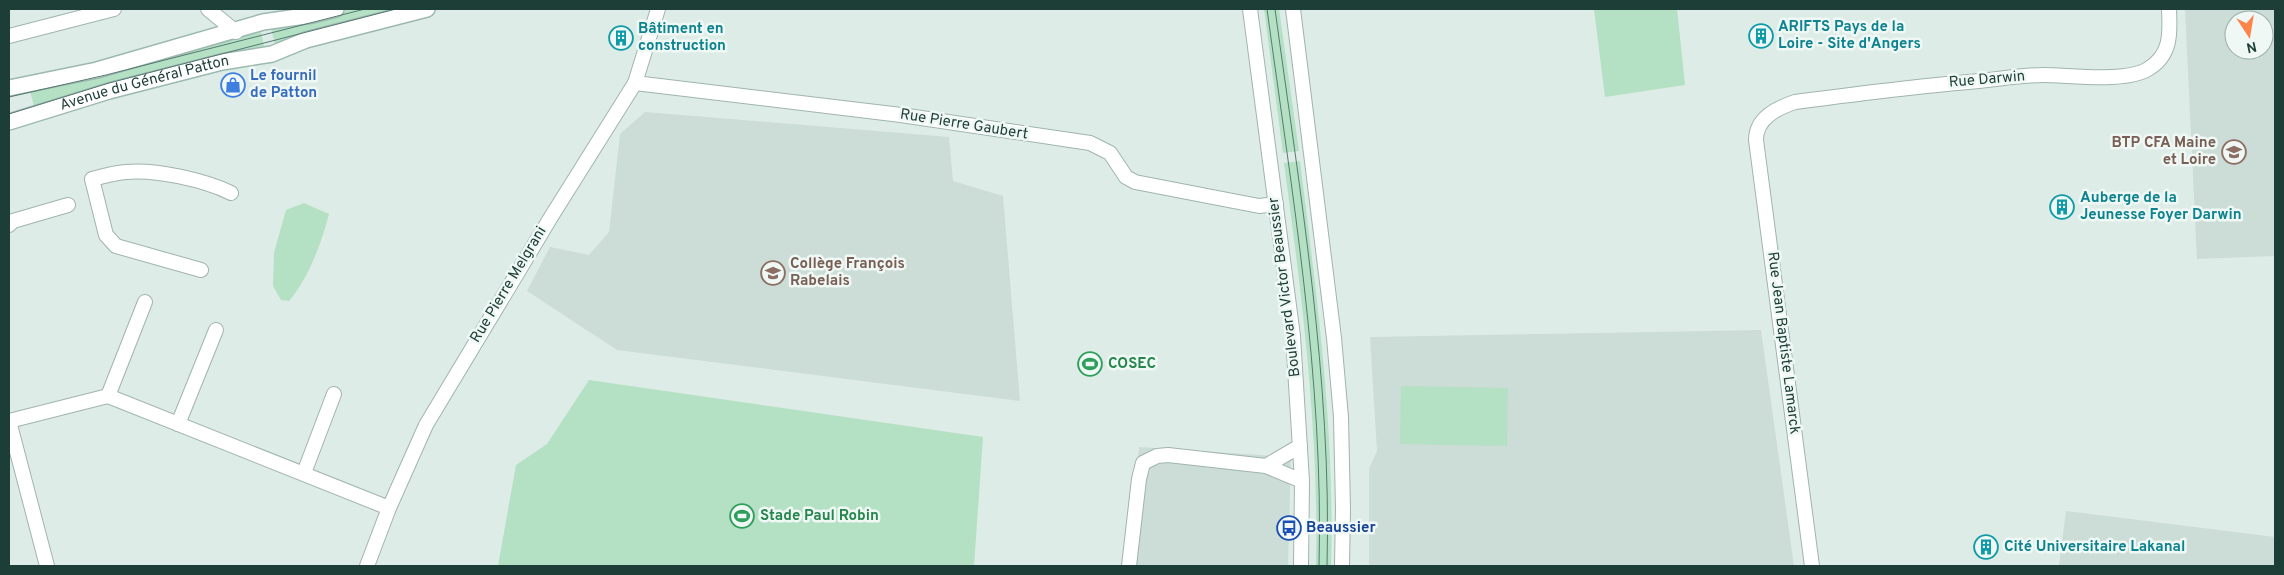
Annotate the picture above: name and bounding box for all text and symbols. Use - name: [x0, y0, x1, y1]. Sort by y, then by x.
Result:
- north arrow: [2224, 10, 2274, 60]
- place label: ARIFTS Pays de la Loire - Site d'Angers: [1778, 18, 1921, 54]
- place label: Bâtiment en construction: [638, 20, 726, 56]
- building icon: ARIFTS Pays de la Loire - Site d'Angers: [1748, 23, 1774, 49]
- building icon: Bâtiment en construction: [608, 25, 634, 51]
- text: N: [2245, 37, 2258, 56]
- street label: Avenue du Général Patton: [57, 52, 230, 115]
- place label: Le fournil de Patton: [250, 67, 317, 103]
- street label: Rue Darwin: [1948, 67, 2026, 93]
- shop icon: Le fournil de Patton: [220, 72, 246, 98]
- street label: Rue Pierre Gaubert: [899, 106, 1029, 144]
- place label: BTP CFA Maine et Loire: [2112, 134, 2216, 170]
- school or university icon: BTP CFA Maine et Loire: [2221, 139, 2247, 165]
- place label: Auberge de la Jeunesse Foyer Darwin: [2080, 189, 2242, 225]
- building icon: Auberge de la Jeunesse Foyer Darwin: [2049, 194, 2075, 220]
- street label: Boulevard Victor Beaussier: [1265, 196, 1305, 378]
- street label: Rue Pierre Melgrani: [467, 223, 551, 347]
- street label: Rue Jean Baptiste Lamarck: [1762, 251, 1804, 435]
- place label: Collège François Rabelais: [790, 255, 905, 291]
- school or university icon: Collège François Rabelais: [760, 260, 786, 286]
- sports icon: COSEC: [1077, 351, 1103, 377]
- place label: COSEC: [1108, 355, 1156, 374]
- sports icon: Stade Paul Robin: [729, 503, 755, 529]
- place label: Stade Paul Robin: [760, 507, 879, 526]
- bus stop icon: Beaussier: [1276, 515, 1302, 541]
- place label: Beaussier: [1306, 519, 1376, 538]
- building icon: Cité Universitaire Lakanal: [1973, 534, 1999, 560]
- place label: Cité Universitaire Lakanal: [2004, 538, 2185, 557]

